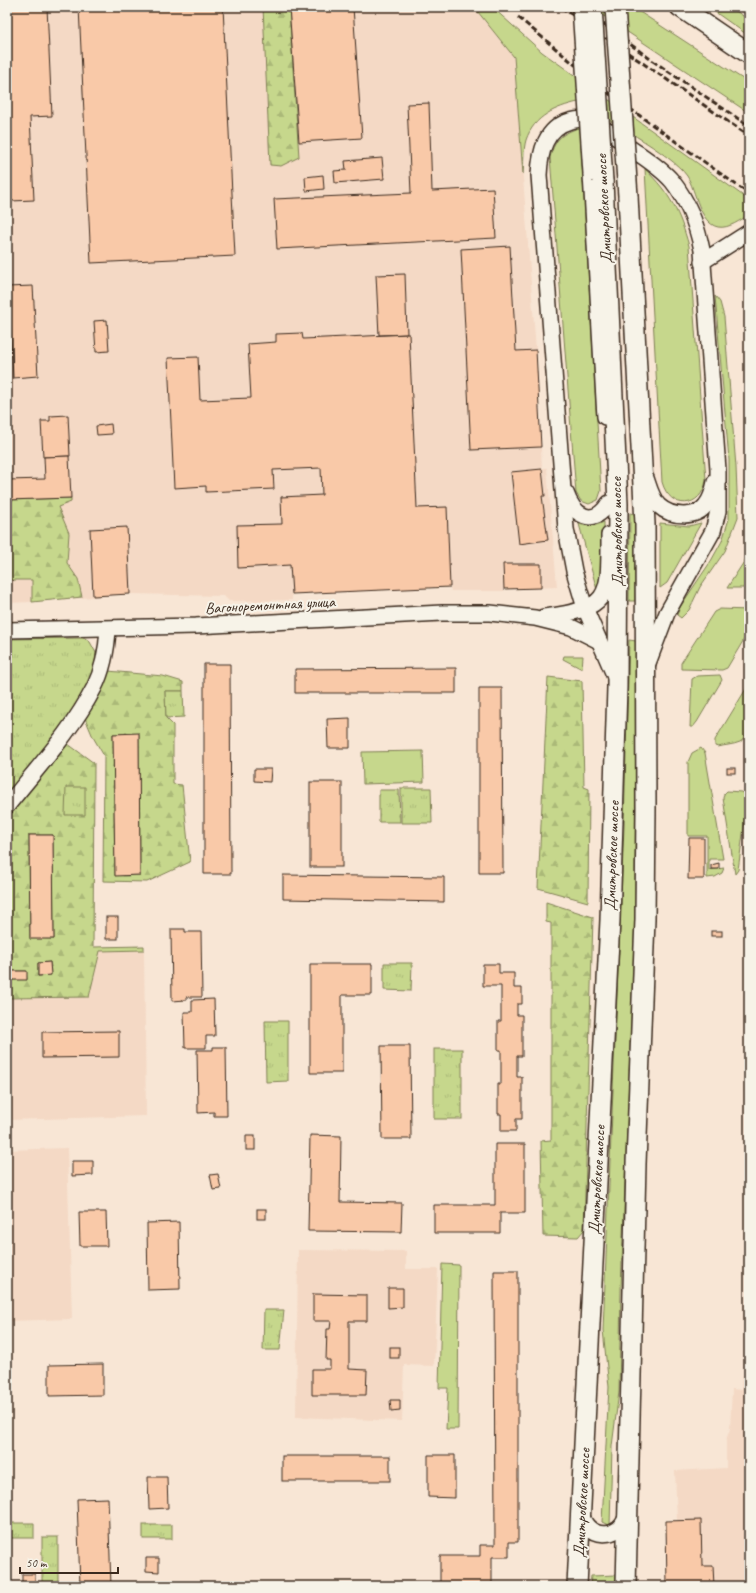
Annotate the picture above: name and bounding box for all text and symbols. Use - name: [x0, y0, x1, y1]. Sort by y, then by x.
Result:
- street label: Дмитровское шоссе: [591, 152, 617, 264]
- street label: Дмитровское шоссе: [606, 475, 628, 587]
- street label: Вагоноремонтная улица: [204, 592, 336, 618]
- street label: Дмитровское шоссе: [600, 799, 624, 911]
- street label: Дмитровское шоссе: [584, 1123, 610, 1235]
- street label: Дмитровское шоссе: [569, 1446, 595, 1558]
- scale bar: [20, 1549, 118, 1575]
- text: 50 m: [26, 1555, 48, 1571]

